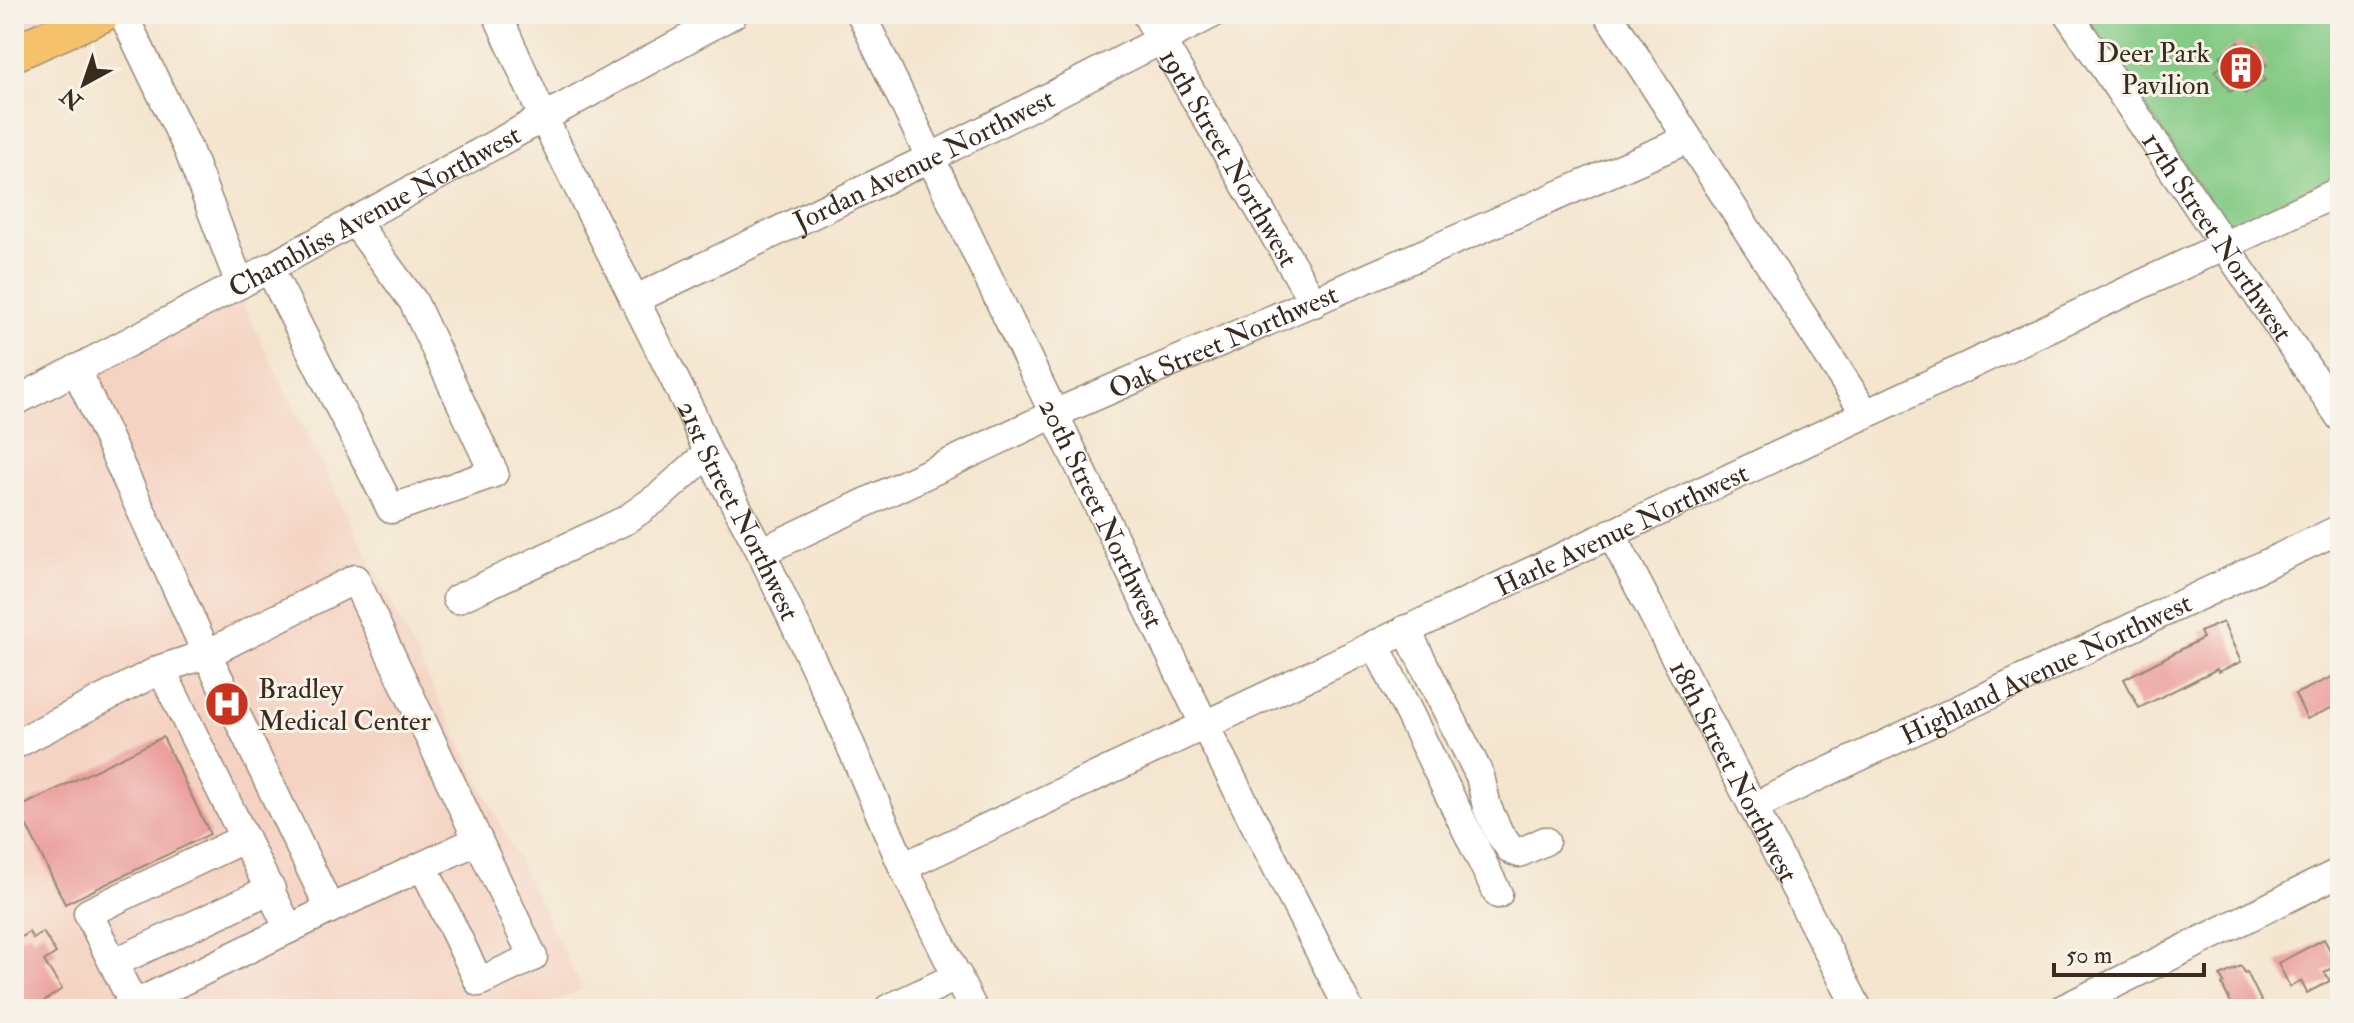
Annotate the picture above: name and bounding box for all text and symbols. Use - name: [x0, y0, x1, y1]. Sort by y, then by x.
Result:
- place label: Deer Park Pavilion: [2096, 36, 2211, 103]
- street label: 19th Street Northwest: [1151, 43, 1305, 274]
- north arrow: [44, 44, 124, 124]
- building icon: Deer Park Pavilion: [2217, 44, 2265, 92]
- text: N: [55, 81, 89, 116]
- street label: Jordan Avenue Northwest: [787, 81, 1061, 240]
- street label: Chambliss Avenue Northwest: [223, 118, 527, 306]
- street label: 17th Street Northwest: [2134, 126, 2300, 348]
- street label: Oak Street Northwest: [1104, 277, 1343, 407]
- street label: 20th Street Northwest: [1030, 393, 1171, 634]
- street label: 21st Street Northwest: [669, 394, 807, 626]
- street label: Harle Avenue Northwest: [1490, 456, 1754, 605]
- street label: Highland Avenue Northwest: [1895, 586, 2198, 754]
- street label: 18th Street Northwest: [1661, 655, 1805, 889]
- place label: Bradley Medical Center: [258, 672, 432, 739]
- hospital icon: Bradley Medical Center: [203, 680, 251, 728]
- scale bar: [2054, 927, 2204, 977]
- text: 50 m: [2066, 940, 2113, 971]

